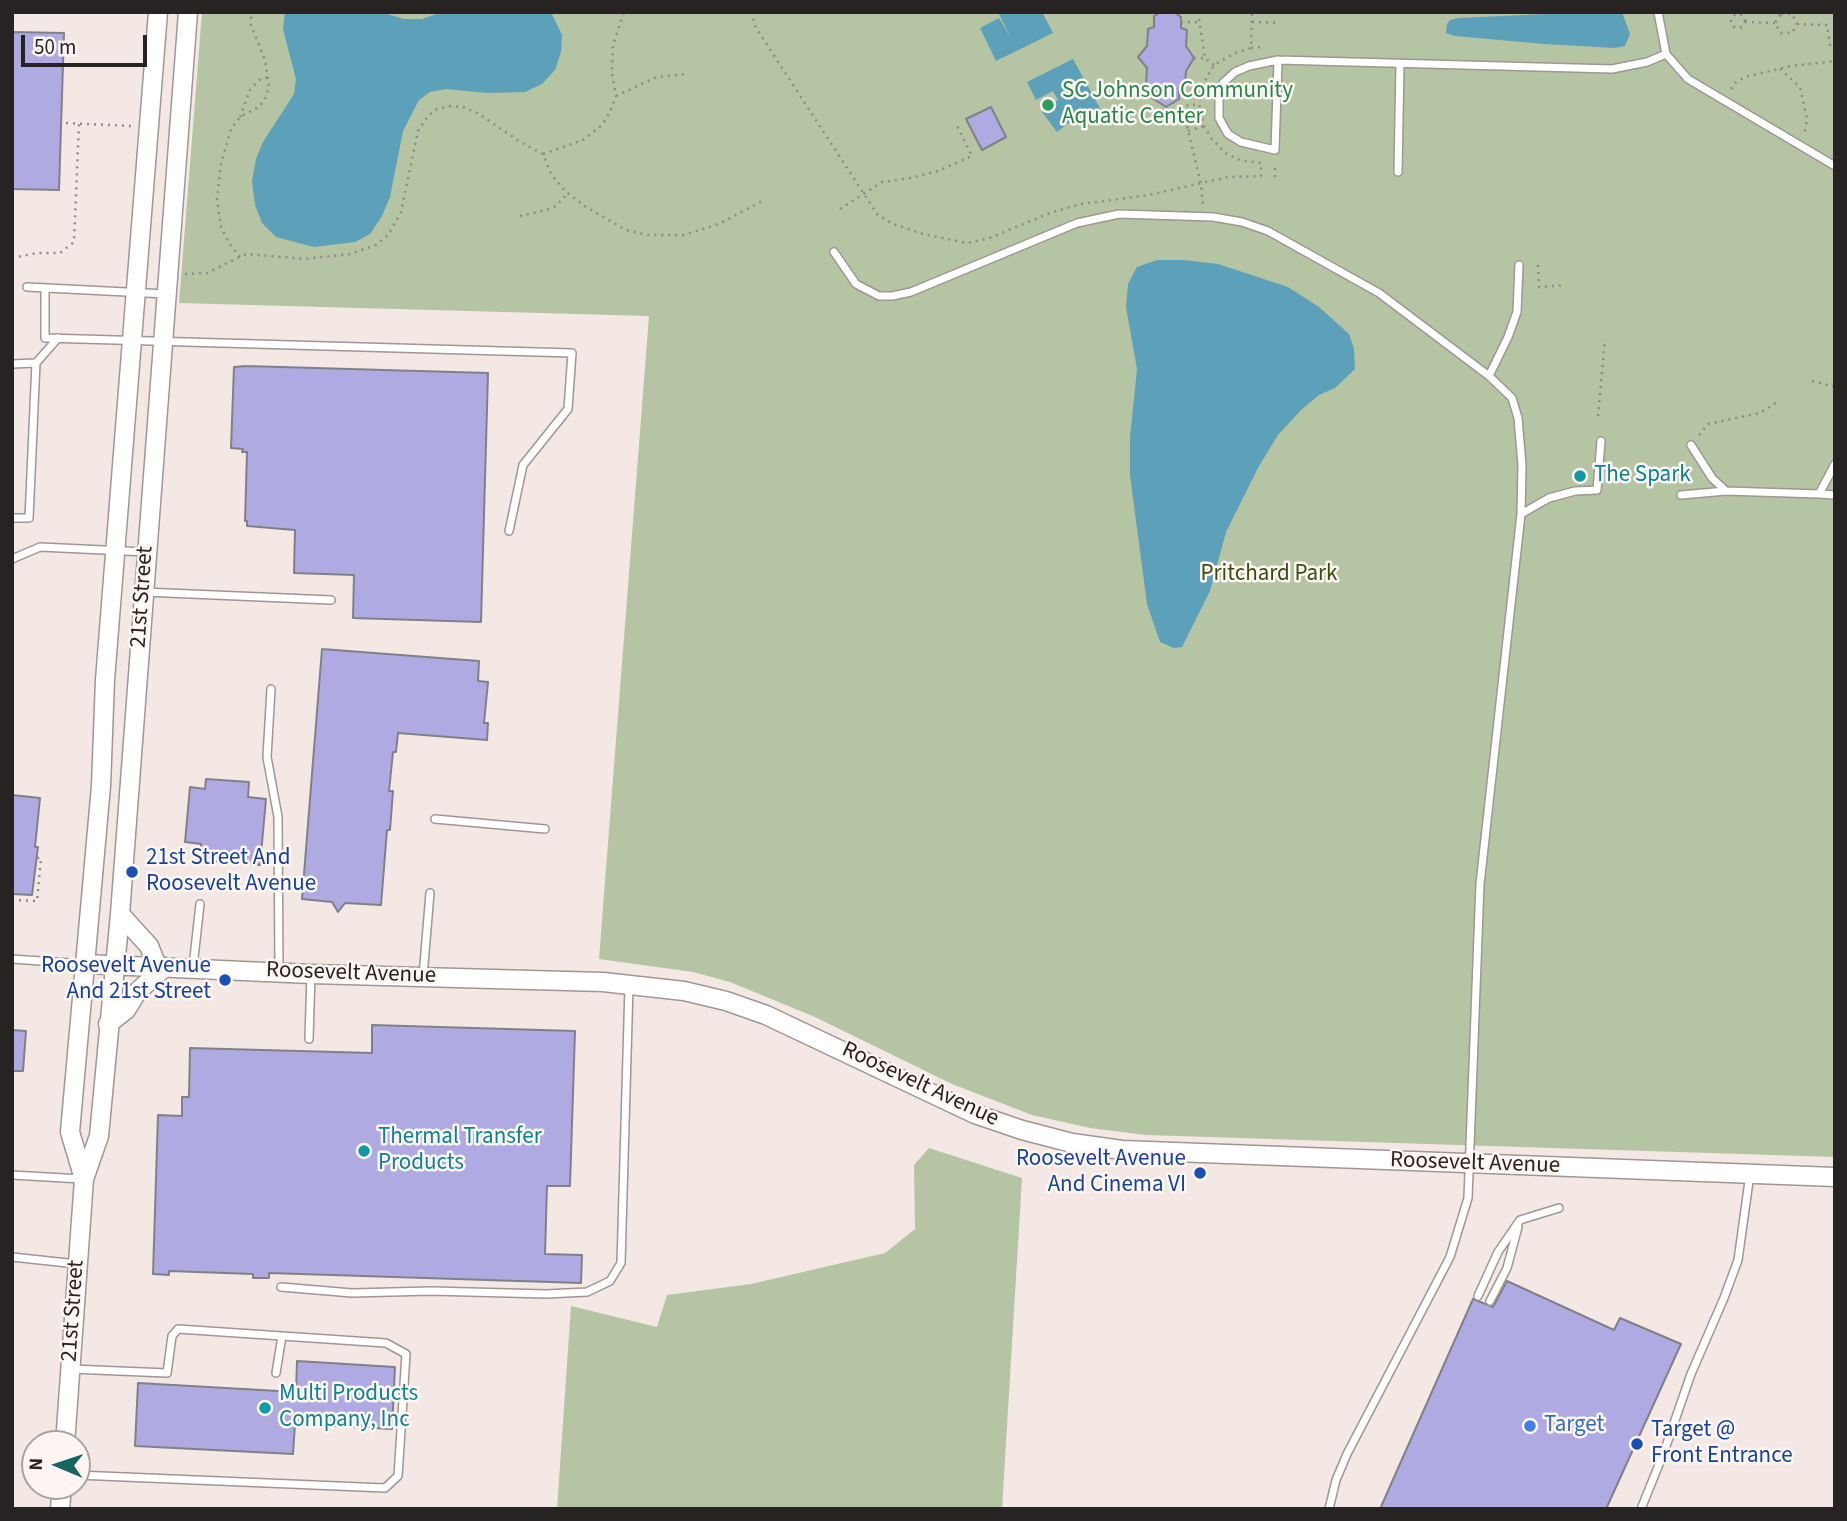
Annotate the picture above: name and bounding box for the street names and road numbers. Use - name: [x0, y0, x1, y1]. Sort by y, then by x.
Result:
- street label: 21st Street: [126, 545, 160, 649]
- street label: Roosevelt Avenue: [266, 957, 436, 991]
- street label: Roosevelt Avenue: [837, 1037, 1003, 1133]
- street label: Roosevelt Avenue: [1390, 1147, 1560, 1181]
- street label: 21st Street: [57, 1259, 91, 1363]

